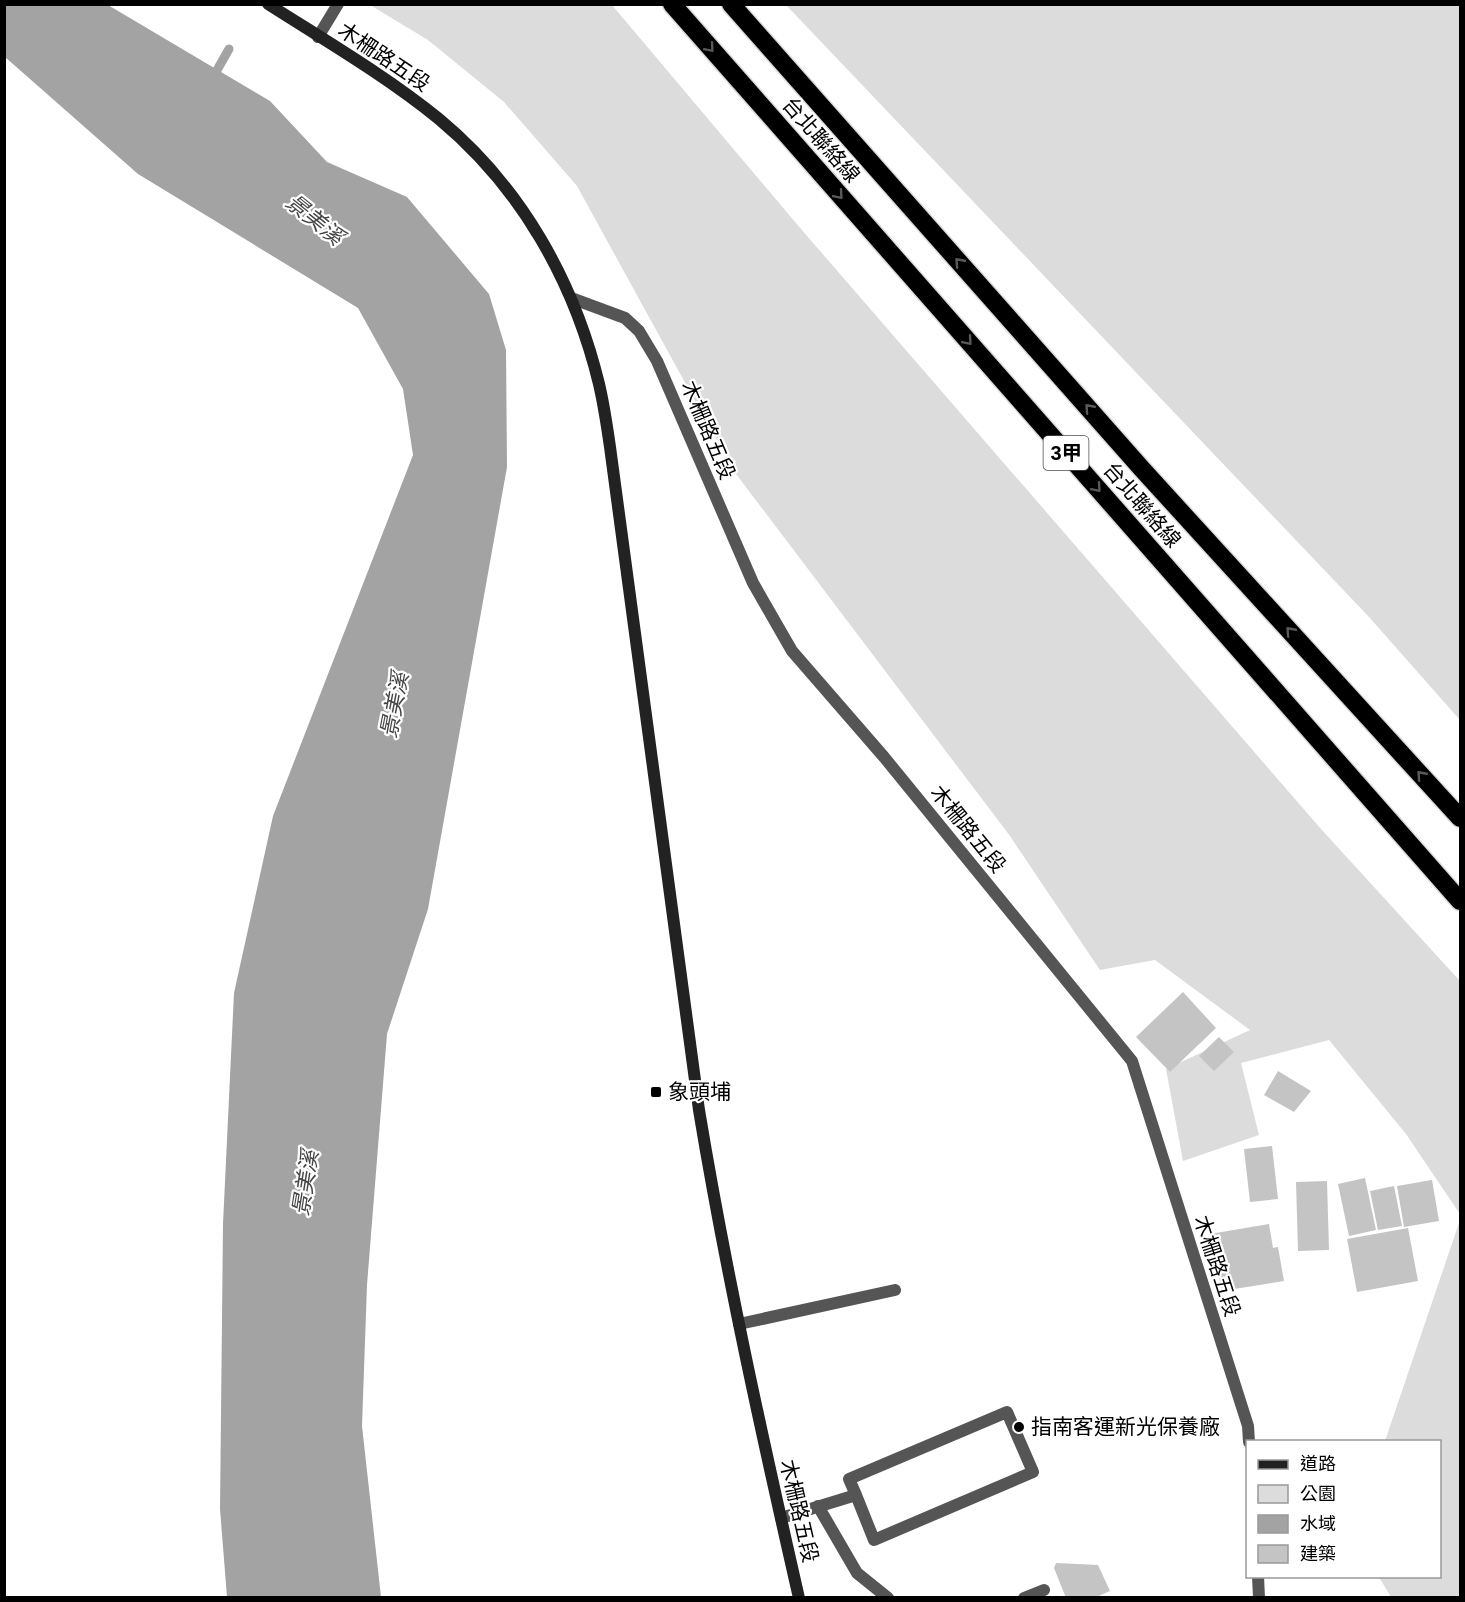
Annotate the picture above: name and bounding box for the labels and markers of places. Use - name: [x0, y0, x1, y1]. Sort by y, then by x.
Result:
- place label: 象頭埔: [668, 1080, 731, 1103]
- marker: 象頭埔: [649, 1085, 663, 1099]
- place label: 指南客運新光保養廠: [1031, 1415, 1220, 1438]
- marker: 指南客運新光保養廠: [1012, 1420, 1026, 1434]

